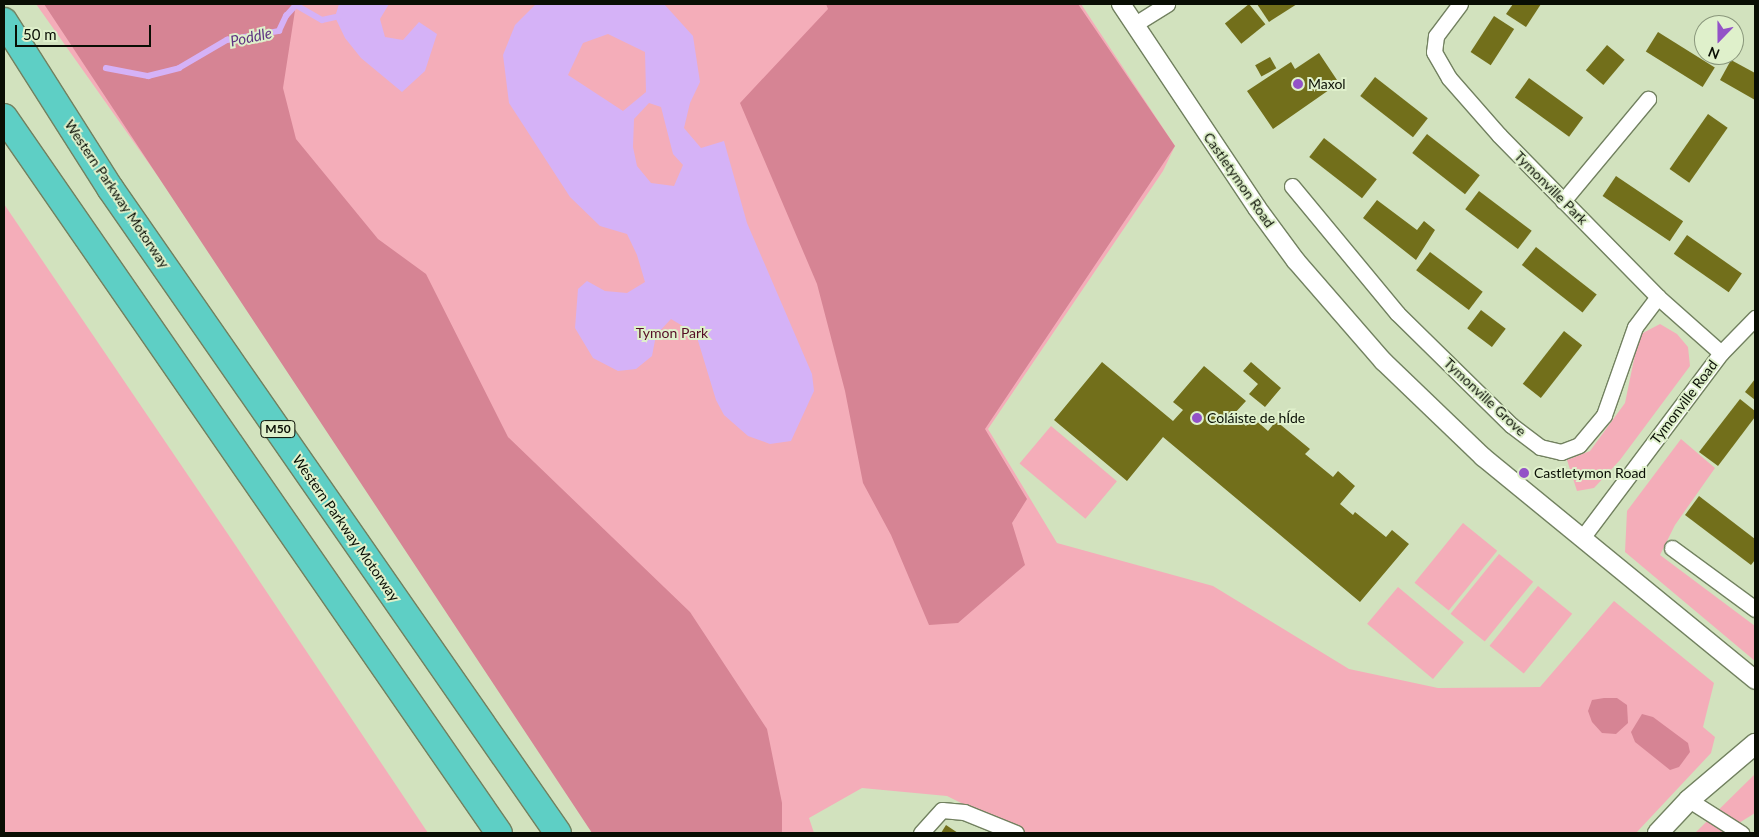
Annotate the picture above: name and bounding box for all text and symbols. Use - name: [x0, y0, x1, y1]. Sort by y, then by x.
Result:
- scale bar: [18, 15, 154, 47]
- north arrow: [1694, 15, 1744, 65]
- water label: Poddle: [228, 24, 274, 50]
- text: 50 m: [23, 25, 57, 43]
- text: N: [1705, 44, 1722, 63]
- place label: Maxol: [1308, 76, 1346, 92]
- marker: Maxol: [1292, 78, 1304, 90]
- street label: Western Parkway Motorway: [61, 117, 173, 271]
- street label: Castletymon Road: [1200, 129, 1278, 231]
- street label: Tymonville Park: [1511, 148, 1591, 228]
- park label: Tymon Park: [636, 325, 708, 341]
- street label: Tymonville Grove: [1440, 354, 1530, 440]
- street label: Tymonville Road: [1647, 357, 1721, 447]
- place label: Coláiste de hÍde: [1207, 410, 1305, 426]
- marker: Coláiste de hÍde: [1191, 412, 1203, 424]
- road number: M50: [259, 419, 297, 438]
- street label: Western Parkway Motorway: [289, 451, 403, 605]
- place label: Castletymon Road: [1534, 465, 1646, 481]
- marker: Castletymon Road: [1518, 467, 1530, 479]

